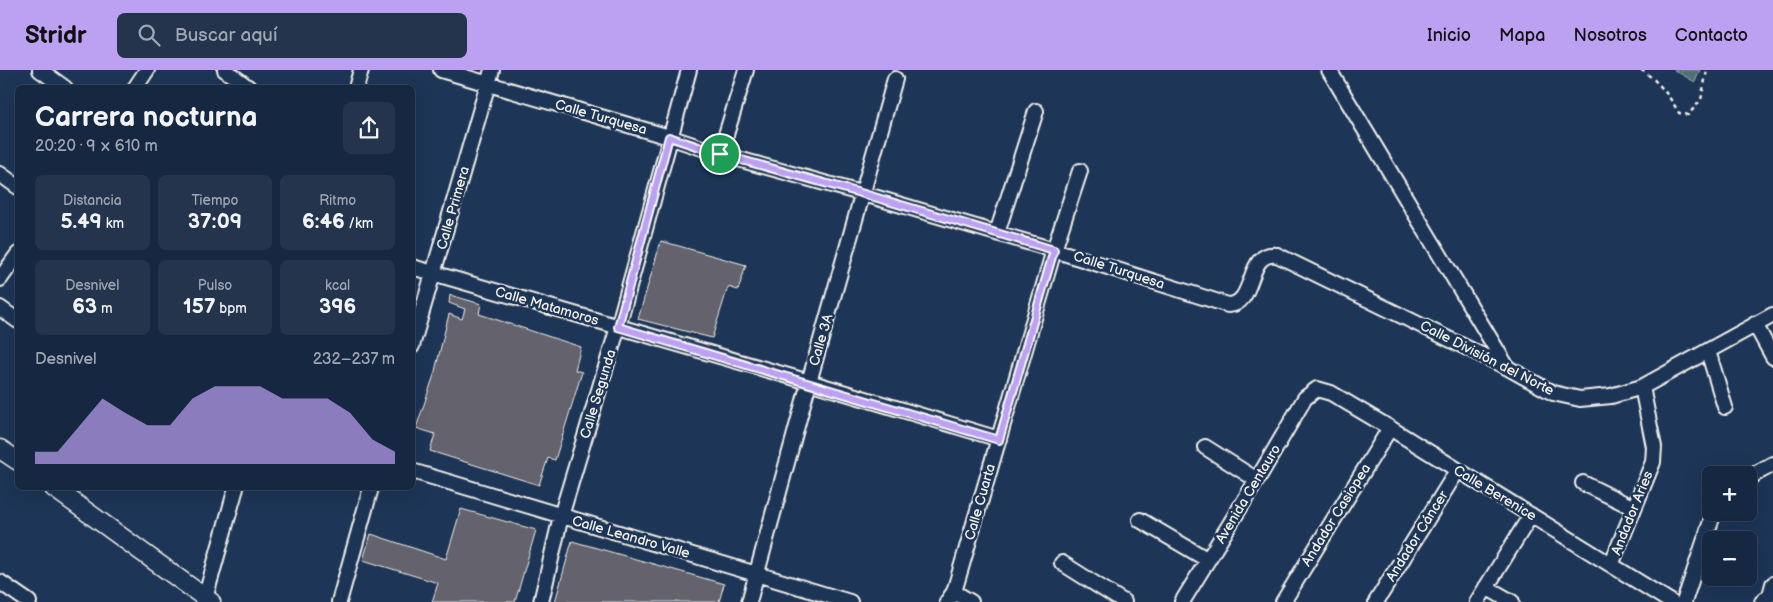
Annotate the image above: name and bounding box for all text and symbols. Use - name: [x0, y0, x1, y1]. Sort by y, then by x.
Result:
- search box: [117, 13, 467, 58]
- text: Stridr: [25, 21, 87, 50]
- icon: search: [135, 21, 163, 49]
- text: Buscar aquí: [175, 24, 277, 47]
- text: Inicio: [1427, 25, 1471, 46]
- text: Mapa: [1499, 25, 1545, 46]
- text: Nosotros: [1573, 25, 1647, 46]
- text: Contacto: [1675, 25, 1748, 46]
- street label: Calle Turquesa: [553, 96, 649, 138]
- text: Carrera nocturna: [35, 101, 258, 134]
- button: share: [343, 102, 395, 154]
- pin: [699, 133, 741, 175]
- text: 20:20 · 9 × 610 m: [35, 137, 158, 156]
- icon: arrive: [706, 140, 734, 168]
- street label: Calle Primera: [433, 164, 473, 252]
- text: Distancia: [63, 192, 122, 209]
- text: Tiempo: [191, 192, 239, 209]
- text: Ritmo: [319, 192, 356, 209]
- text: 5.49: [61, 209, 102, 234]
- text: 37:09: [188, 209, 242, 234]
- text: 6:46: [302, 209, 345, 234]
- text: km: [102, 215, 124, 232]
- text: /km: [345, 215, 373, 232]
- street label: Calle Turquesa: [1071, 247, 1167, 293]
- text: Desnivel: [65, 277, 119, 294]
- text: Pulso: [198, 277, 232, 294]
- text: kcal: [325, 277, 350, 294]
- street label: Calle Matamoros: [493, 283, 601, 329]
- text: 63: [72, 294, 97, 319]
- text: 157: [183, 294, 216, 319]
- text: 396: [319, 294, 356, 319]
- text: m: [97, 300, 113, 317]
- text: bpm: [216, 300, 247, 317]
- street label: Calle 3A: [805, 312, 837, 368]
- street label: Calle División del Norte: [1417, 317, 1557, 399]
- street label: Calle Segunda: [576, 347, 620, 441]
- text: Desnivel: [35, 350, 97, 369]
- text: 232–237 m: [313, 350, 395, 369]
- street label: Avenida Centauro: [1212, 441, 1284, 547]
- street label: Andador Casiopea: [1298, 461, 1374, 569]
- street label: Calle Cuarta: [961, 462, 999, 542]
- street label: Calle Berenice: [1450, 462, 1540, 524]
- map controls: [1702, 466, 1757, 586]
- button: +: [1702, 466, 1757, 521]
- street label: Andador Aries: [1607, 468, 1657, 558]
- street label: Andador Cáncer: [1382, 487, 1452, 585]
- street label: Calle Leandro Valle: [570, 512, 692, 562]
- button: −: [1702, 531, 1757, 586]

